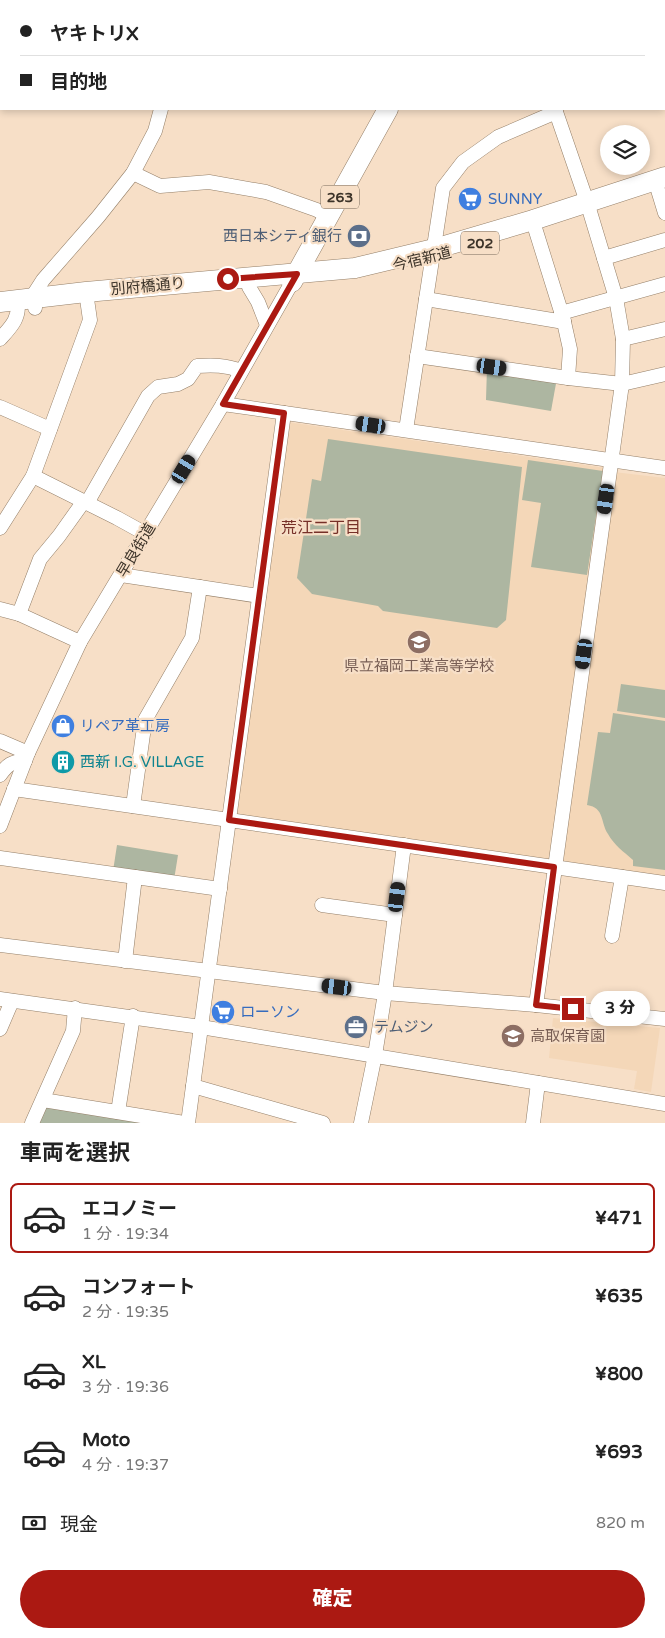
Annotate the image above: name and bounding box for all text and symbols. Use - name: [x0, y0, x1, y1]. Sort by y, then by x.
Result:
- text: ヤキトリX: [50, 23, 139, 45]
- text: 目的地: [50, 71, 107, 93]
- map controls: [600, 125, 650, 175]
- button: layers: [600, 125, 650, 175]
- road number: 263: [321, 186, 359, 208]
- supermarket icon: SUNNY: [457, 186, 483, 212]
- place label: SUNNY: [488, 190, 543, 208]
- bank icon: 西日本シティ銀行: [346, 223, 372, 249]
- place label: 西日本シティ銀行: [223, 227, 342, 245]
- road number: 202: [461, 232, 499, 254]
- street label: 今宿新道: [391, 243, 453, 275]
- route start: [217, 268, 239, 290]
- street label: 別府橋通り: [110, 274, 186, 298]
- car: [476, 357, 507, 377]
- car: [355, 415, 386, 435]
- car: [169, 452, 198, 486]
- car: [596, 483, 615, 515]
- district label: 荒江二丁目: [281, 518, 361, 538]
- street label: 早良街道: [113, 520, 159, 580]
- school or university icon: 県立福岡工業高等学校: [406, 629, 432, 655]
- car: [574, 638, 593, 670]
- place label: 県立福岡工業高等学校: [344, 657, 494, 675]
- shop icon: リペア革工房: [50, 713, 76, 739]
- place label: リペア革工房: [80, 717, 170, 735]
- building icon: 西新 I.G. VILLAGE: [50, 749, 76, 775]
- place label: 西新 I.G. VILLAGE: [80, 753, 204, 771]
- car: [387, 881, 406, 913]
- car: [321, 978, 352, 996]
- callout: 3 分: [590, 992, 650, 1026]
- route end: [562, 998, 584, 1020]
- text: 3 分: [605, 998, 635, 1018]
- supermarket icon: ローソン: [210, 999, 236, 1025]
- place label: ローソン: [240, 1003, 300, 1021]
- office icon: テムジン: [343, 1014, 369, 1040]
- place label: テムジン: [374, 1018, 434, 1036]
- school or university icon: 高取保育園: [500, 1023, 526, 1049]
- place label: 高取保育園: [530, 1027, 605, 1045]
- text: 車両を選択: [20, 1140, 130, 1166]
- icon: car: [22, 1196, 67, 1241]
- text: エコノミー: [82, 1198, 177, 1220]
- text: ¥471: [595, 1207, 643, 1229]
- text: 1 分 · 19:34: [82, 1224, 169, 1244]
- icon: car: [22, 1274, 67, 1319]
- text: コンフォート: [82, 1276, 195, 1298]
- text: ¥635: [595, 1285, 643, 1307]
- text: 2 分 · 19:35: [82, 1302, 169, 1322]
- text: XL: [82, 1351, 106, 1373]
- icon: car: [22, 1352, 67, 1397]
- text: ¥800: [595, 1363, 643, 1385]
- text: 3 分 · 19:36: [82, 1377, 169, 1397]
- text: Moto: [82, 1429, 130, 1451]
- icon: car: [22, 1430, 67, 1475]
- text: ¥693: [595, 1441, 643, 1463]
- text: 4 分 · 19:37: [82, 1455, 169, 1475]
- icon: cash: [20, 1509, 48, 1537]
- text: 820 m: [596, 1513, 645, 1533]
- text: 現金: [60, 1514, 98, 1536]
- button: 確定: [20, 1570, 645, 1628]

